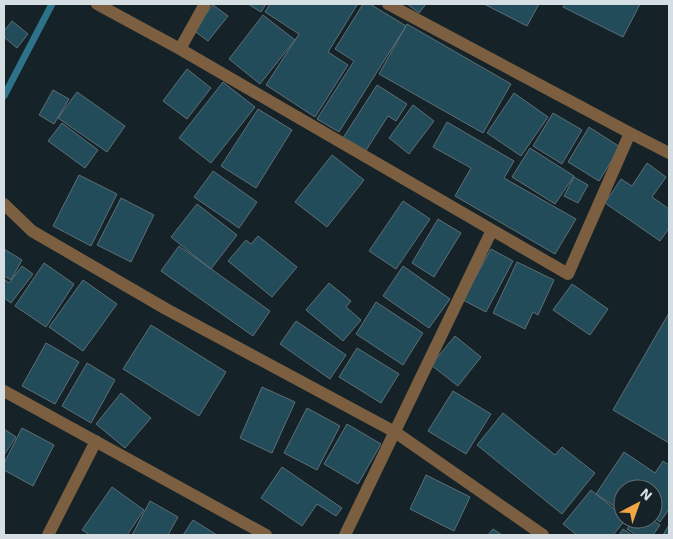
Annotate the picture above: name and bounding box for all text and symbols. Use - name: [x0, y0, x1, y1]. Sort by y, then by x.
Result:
- north arrow: [613, 479, 663, 529]
- text: N: [637, 485, 656, 504]

